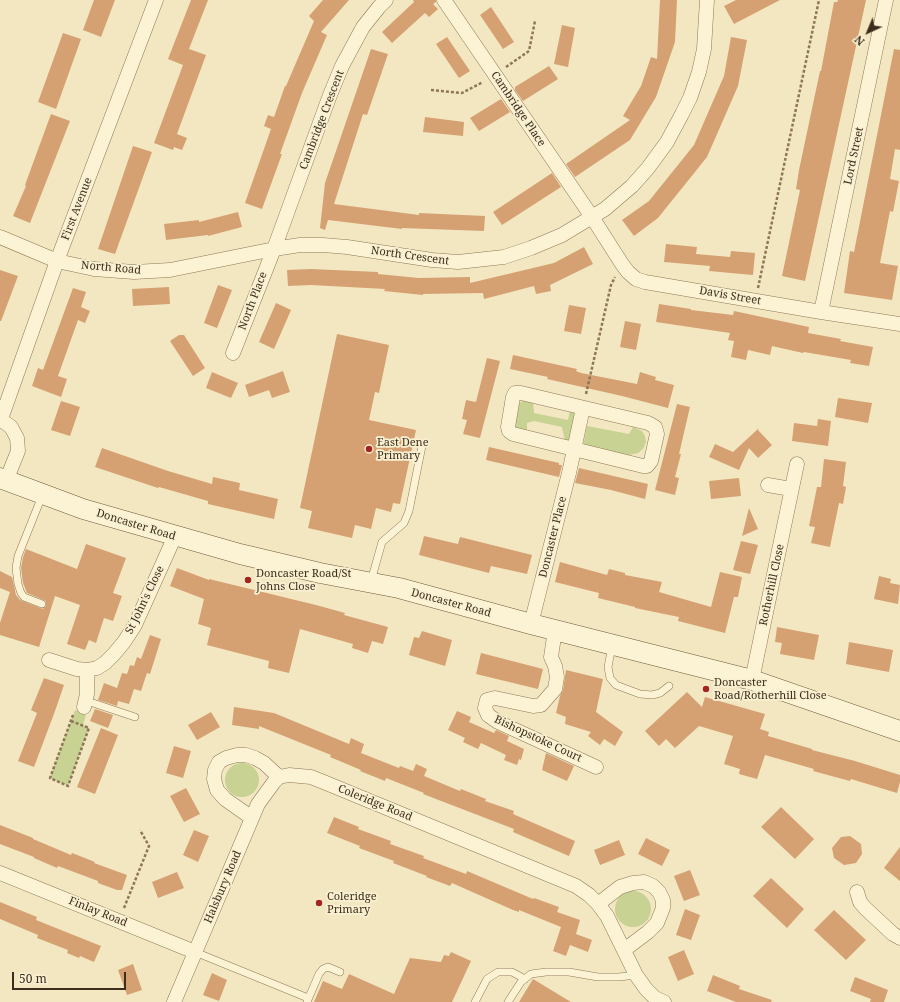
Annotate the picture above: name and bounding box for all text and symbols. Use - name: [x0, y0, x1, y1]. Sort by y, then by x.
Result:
- north arrow: [848, 12, 888, 52]
- text: N: [851, 33, 868, 49]
- street label: Cambridge Crescent: [297, 69, 347, 171]
- street label: Cambridge Place: [488, 69, 548, 149]
- street label: Lord Street: [841, 126, 867, 186]
- street label: First Avenue: [59, 176, 95, 242]
- street label: North Crescent: [370, 244, 450, 268]
- street label: North Road: [80, 259, 142, 277]
- street label: North Place: [236, 270, 270, 332]
- street label: Davis Street: [698, 284, 762, 308]
- place label: East Dene Primary: [377, 436, 429, 462]
- marker: East Dene Primary: [364, 444, 374, 454]
- street label: Doncaster Place: [537, 495, 569, 579]
- street label: Doncaster Road: [95, 507, 177, 543]
- street label: Rotherhill Close: [757, 543, 787, 627]
- street label: St John's Close: [123, 564, 167, 636]
- place label: Doncaster Road/St Johns Close: [256, 567, 351, 593]
- marker: Doncaster Road/St Johns Close: [243, 575, 253, 585]
- street label: Doncaster Road: [410, 586, 492, 620]
- place label: Doncaster Road/Rotherhill Close: [714, 676, 827, 702]
- marker: Doncaster Road/Rotherhill Close: [701, 684, 711, 694]
- street label: Bishopstoke Court: [492, 713, 584, 765]
- street label: Coleridge Road: [336, 782, 414, 824]
- street label: Halsbury Road: [202, 849, 244, 925]
- place label: Coleridge Primary: [327, 890, 377, 916]
- street label: Finlay Road: [67, 894, 129, 930]
- marker: Coleridge Primary: [314, 898, 324, 908]
- scale bar: [14, 964, 128, 990]
- text: 50 m: [19, 970, 47, 987]

